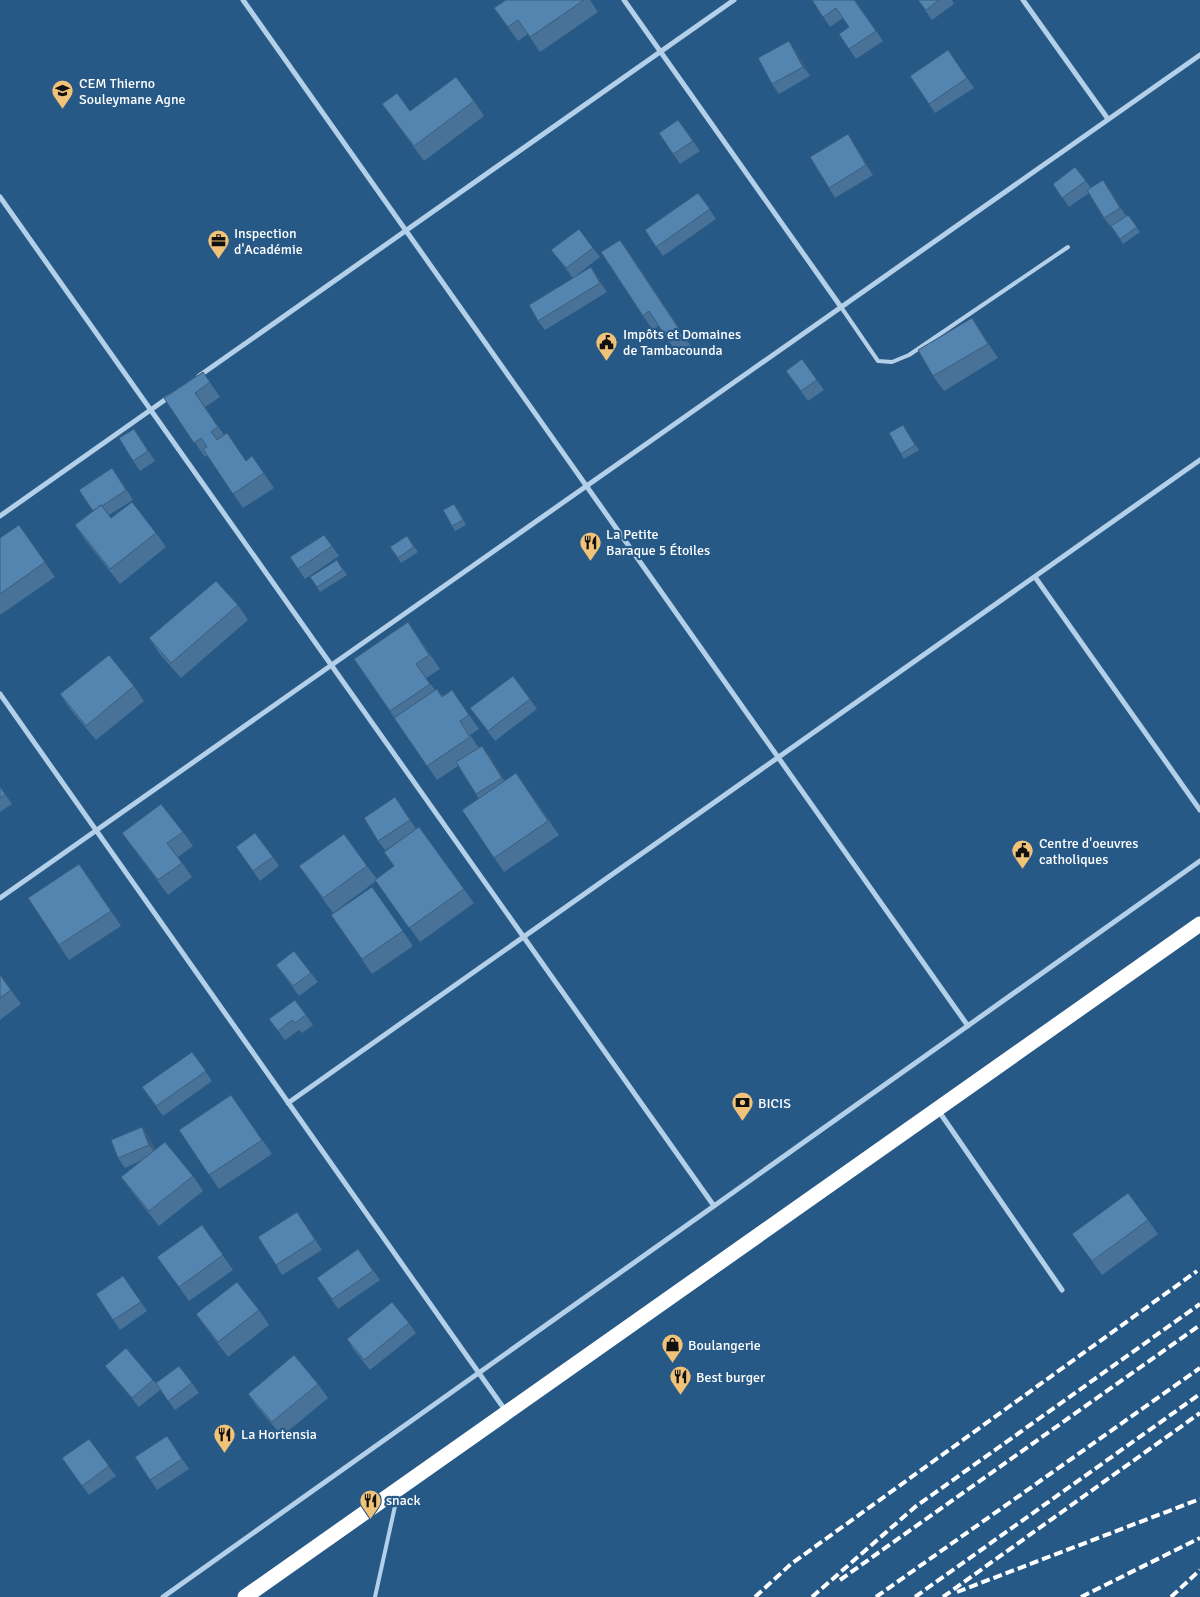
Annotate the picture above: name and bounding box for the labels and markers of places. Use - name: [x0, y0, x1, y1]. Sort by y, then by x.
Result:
- place label: CEM Thierno Souleymane Agne: [79, 75, 186, 108]
- school or university icon: CEM Thierno Souleymane Agne: [51, 79, 75, 110]
- place label: Inspection d'Académie: [234, 225, 303, 258]
- office icon: Inspection d'Académie: [206, 229, 230, 260]
- place label: Impôts et Domaines de Tambacounda: [623, 326, 741, 359]
- public building icon: Impôts et Domaines de Tambacounda: [595, 330, 619, 361]
- place label: La Petite Baraque 5 Étoiles: [606, 526, 710, 559]
- restaurant icon: La Petite Baraque 5 Étoiles: [578, 530, 602, 561]
- place label: Centre d'oeuvres catholiques: [1039, 835, 1139, 868]
- public building icon: Centre d'oeuvres catholiques: [1011, 839, 1035, 870]
- bank icon: BICIS: [730, 1091, 754, 1122]
- place label: BICIS: [758, 1095, 791, 1112]
- shop icon: Boulangerie: [660, 1333, 684, 1364]
- place label: Boulangerie: [688, 1337, 761, 1354]
- restaurant icon: Best burger: [668, 1365, 692, 1396]
- place label: Best burger: [696, 1369, 766, 1386]
- restaurant icon: La Hortensia: [213, 1422, 237, 1453]
- place label: La Hortensia: [241, 1426, 317, 1443]
- restaurant icon: snack: [358, 1488, 382, 1519]
- place label: snack: [386, 1492, 420, 1509]

